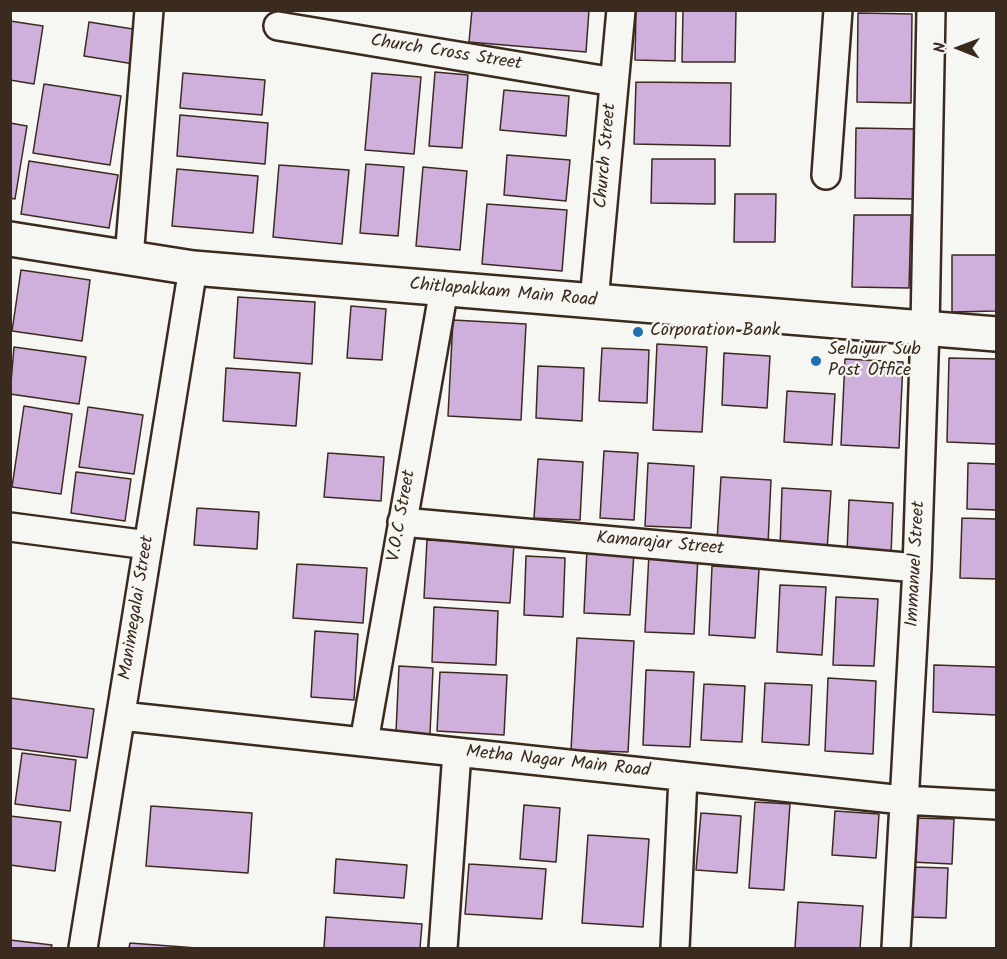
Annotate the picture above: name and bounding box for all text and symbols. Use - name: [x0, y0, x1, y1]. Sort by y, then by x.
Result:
- north arrow: [929, 18, 989, 78]
- street label: Church Cross Street: [369, 31, 523, 77]
- text: N: [928, 42, 953, 53]
- street label: Church Street: [592, 102, 622, 210]
- street label: Chitlapakkam Main Road: [408, 275, 598, 313]
- place label: Corporation Bank: [650, 321, 780, 343]
- marker: Corporation Bank: [631, 325, 645, 339]
- place label: Selaiyur Sub Post Office: [828, 340, 921, 382]
- marker: Selaiyur Sub Post Office: [809, 354, 823, 368]
- street label: V.O.C Street: [384, 468, 422, 564]
- street label: Immanuel Street: [903, 500, 931, 628]
- street label: Kamarajar Street: [595, 529, 725, 561]
- street label: Manimegalai Street: [116, 534, 160, 682]
- street label: Metha Nagar Main Road: [465, 743, 651, 783]

